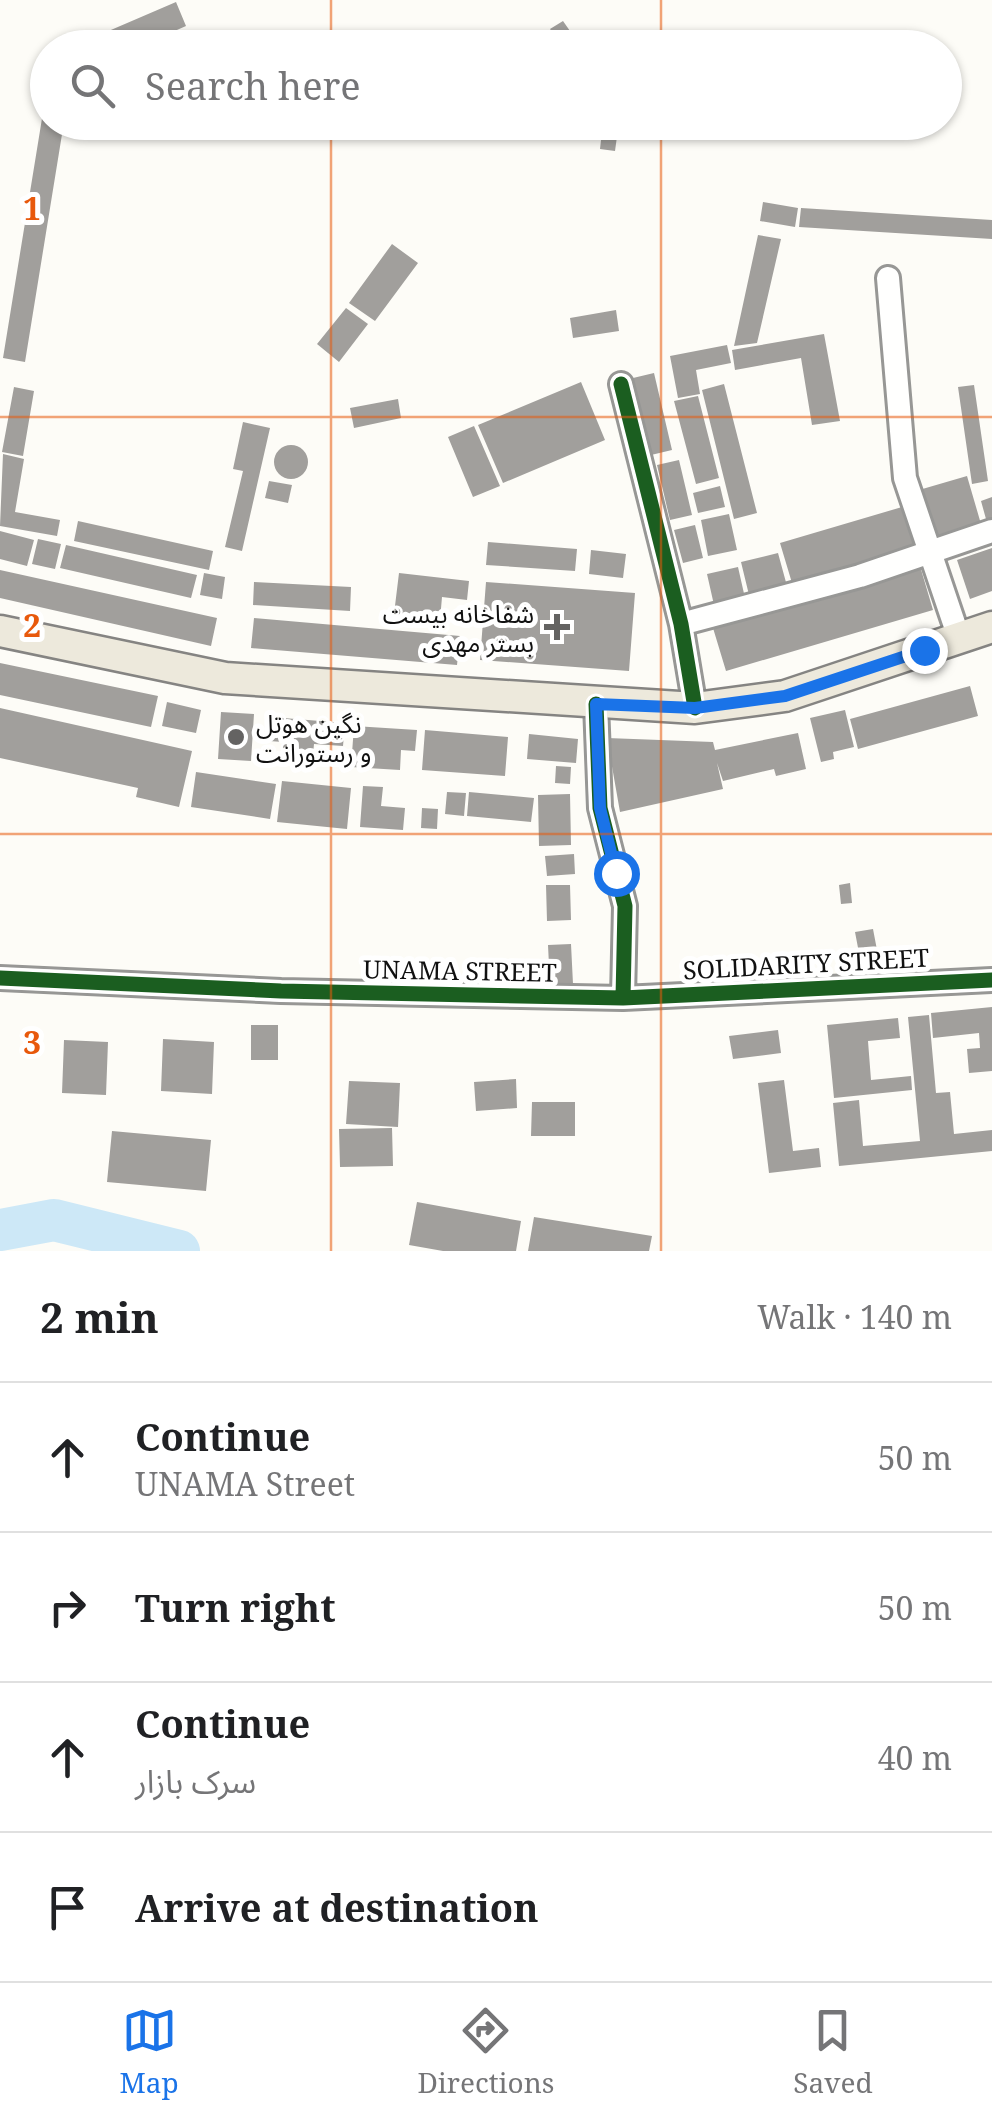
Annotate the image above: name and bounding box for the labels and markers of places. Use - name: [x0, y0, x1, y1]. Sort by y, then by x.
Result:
- place label: شفاخانه بیست بستر مهدی: [383, 596, 534, 659]
- marker: شفاخانه بیست بستر مهدی: [544, 614, 570, 640]
- place label: نگین هوتل و رستورانت: [256, 706, 371, 769]
- marker: نگین هوتل و رستورانت: [225, 726, 247, 748]

